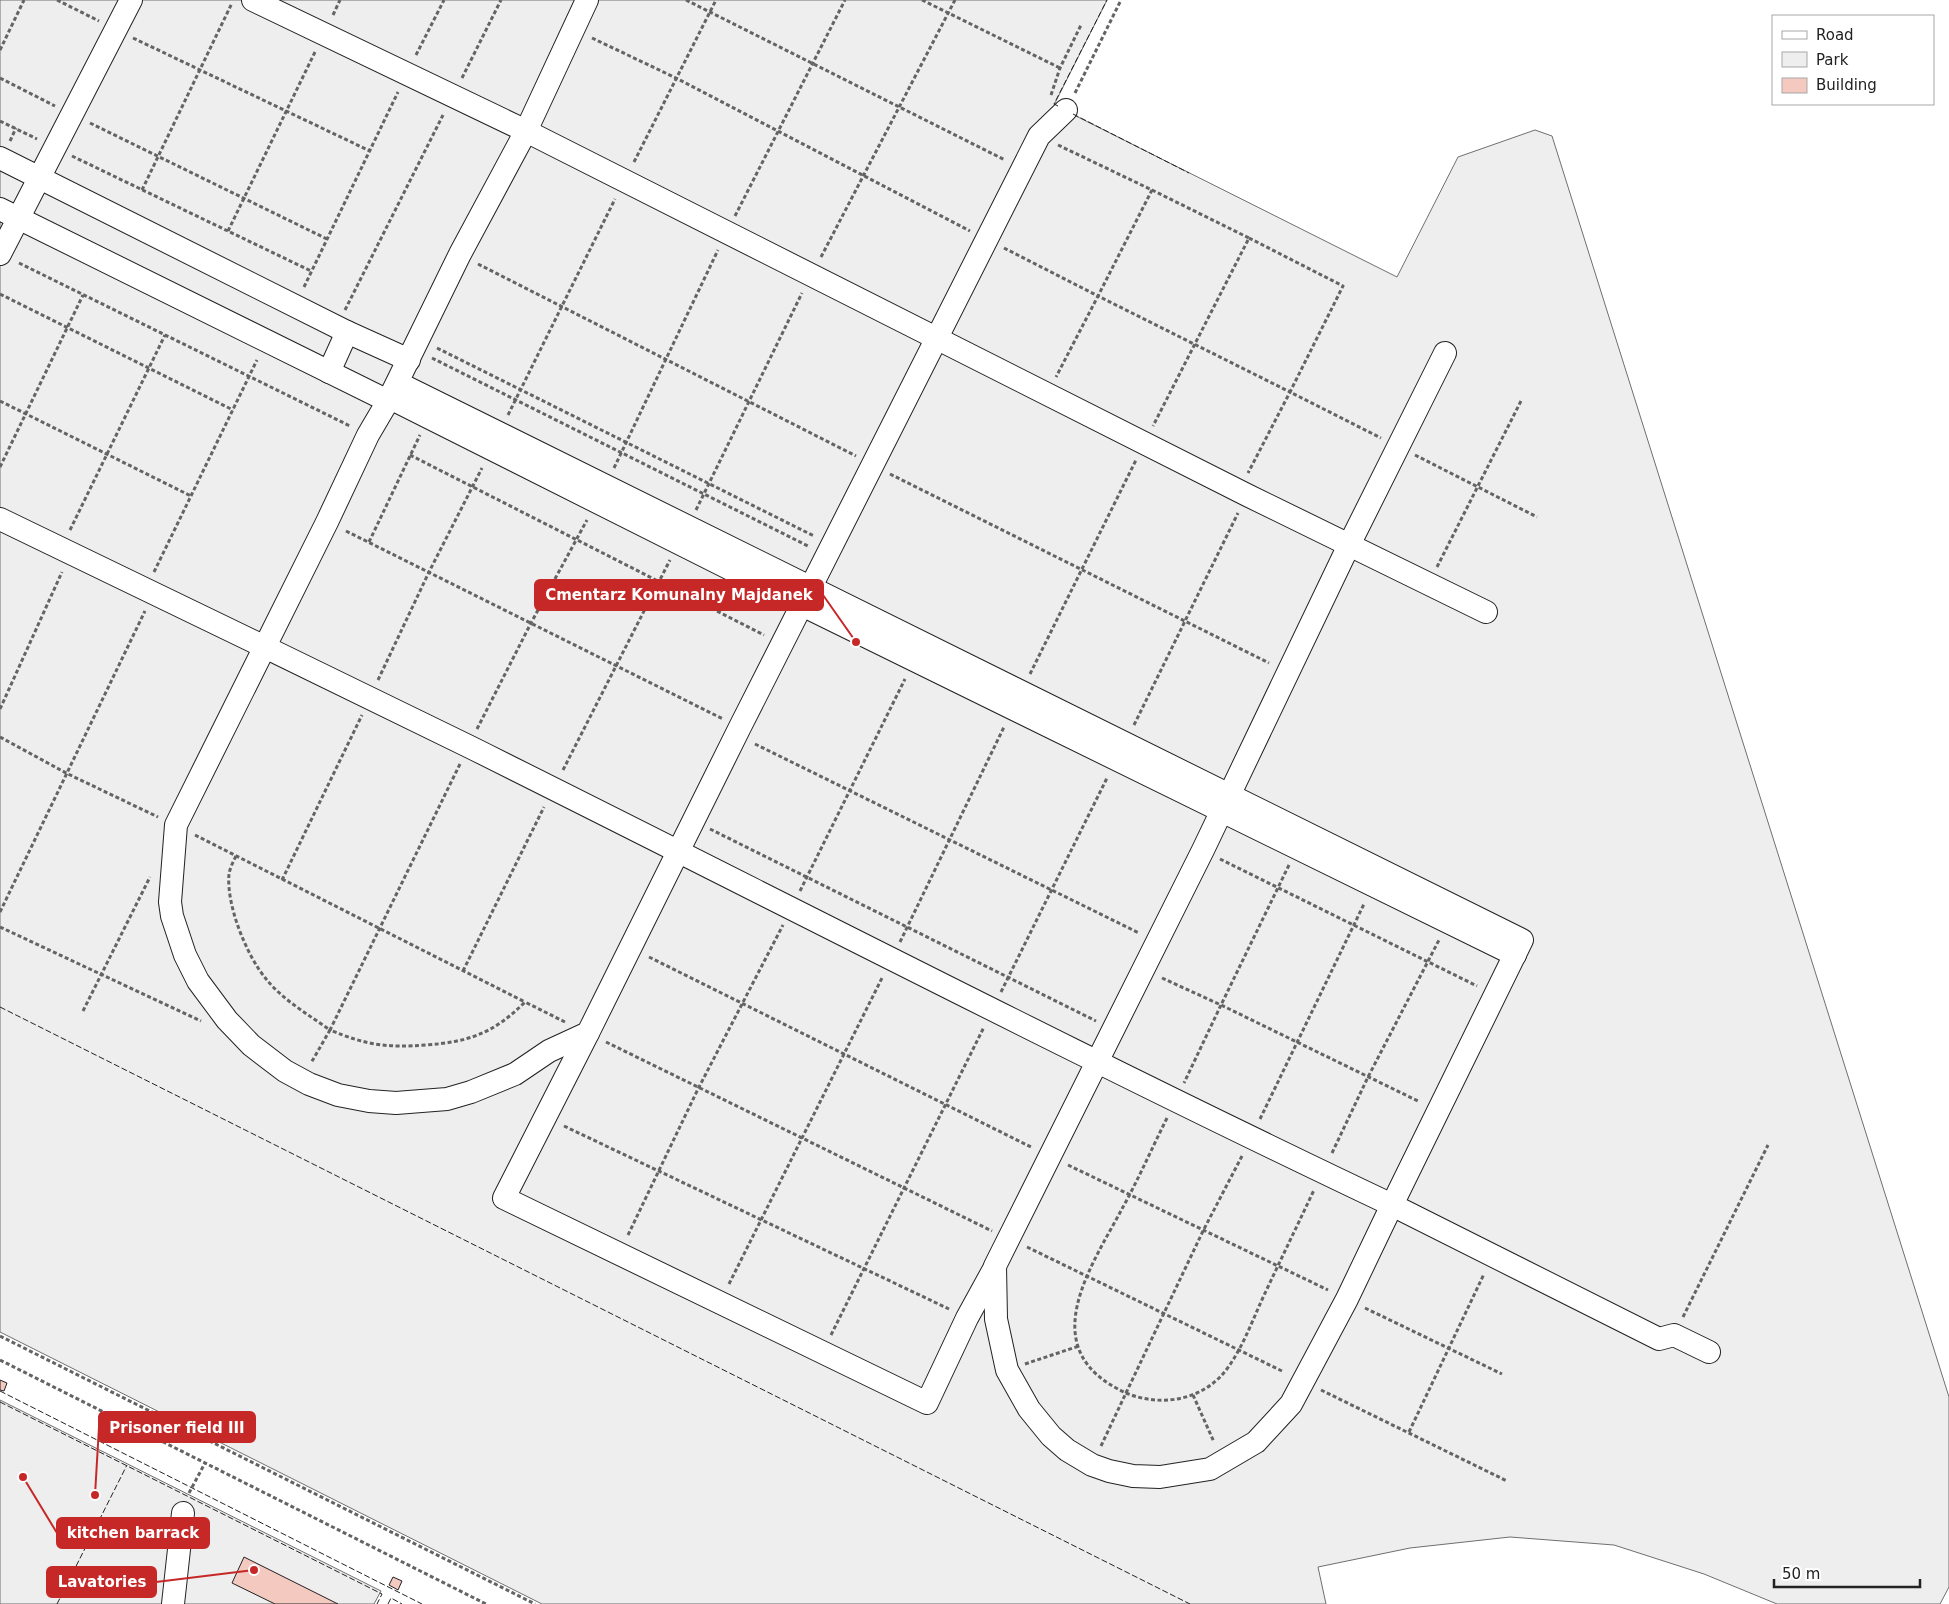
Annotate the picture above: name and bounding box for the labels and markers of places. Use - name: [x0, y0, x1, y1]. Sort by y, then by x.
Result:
- callout: Cmentarz Komunalny Majdanek: [535, 580, 823, 610]
- callout: Prisoner field III: [99, 1412, 255, 1442]
- callout: kitchen barrack: [57, 1518, 209, 1548]
- callout: Lavatories: [47, 1567, 156, 1597]

